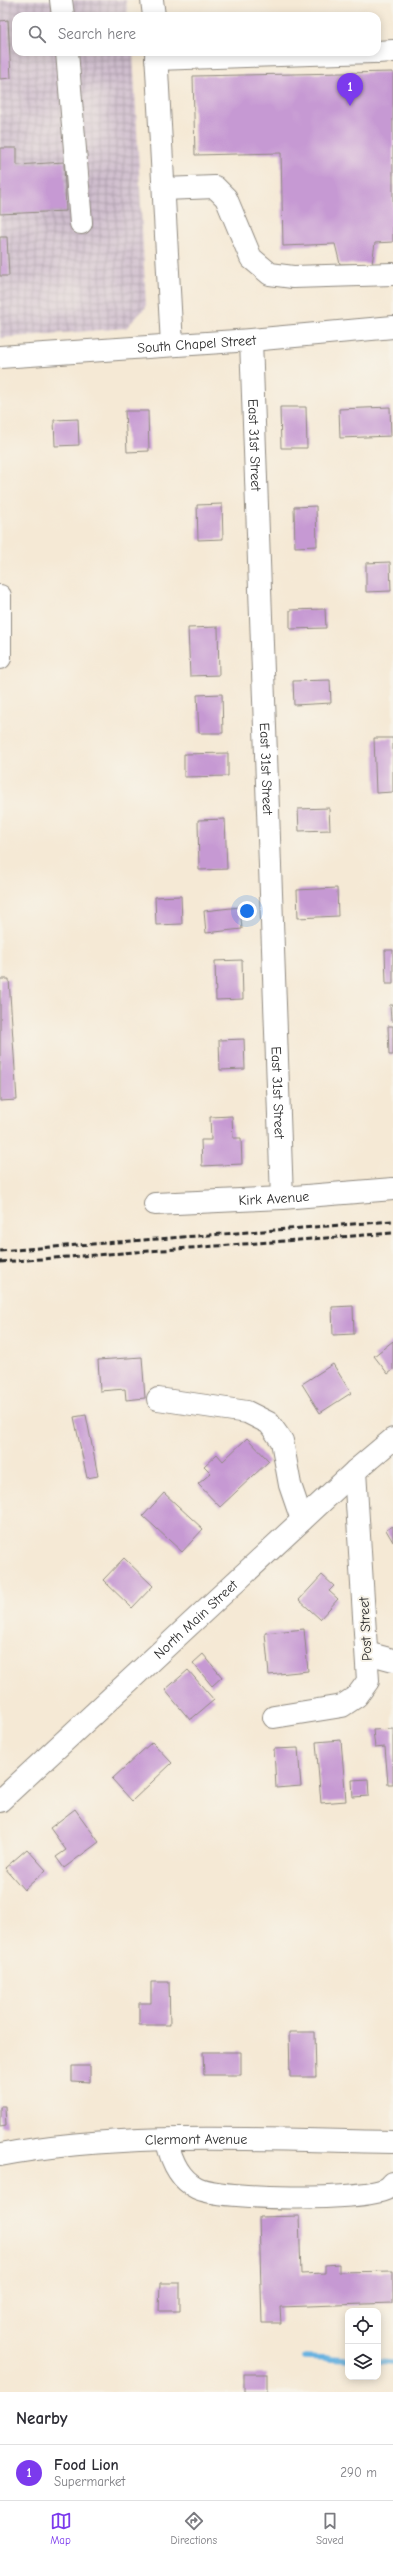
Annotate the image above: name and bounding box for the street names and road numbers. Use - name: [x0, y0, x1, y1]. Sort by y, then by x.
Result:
- street label: South Chapel Street: [137, 331, 258, 357]
- street label: East 31st Street: [244, 398, 264, 492]
- street label: East 31st Street: [256, 722, 276, 816]
- street label: East 31st Street: [268, 1046, 288, 1140]
- street label: Kirk Avenue: [238, 1188, 310, 1209]
- street label: North Main Street: [151, 1576, 242, 1663]
- street label: Post Street: [355, 1596, 376, 1661]
- street label: Clermont Avenue: [145, 2131, 247, 2149]

